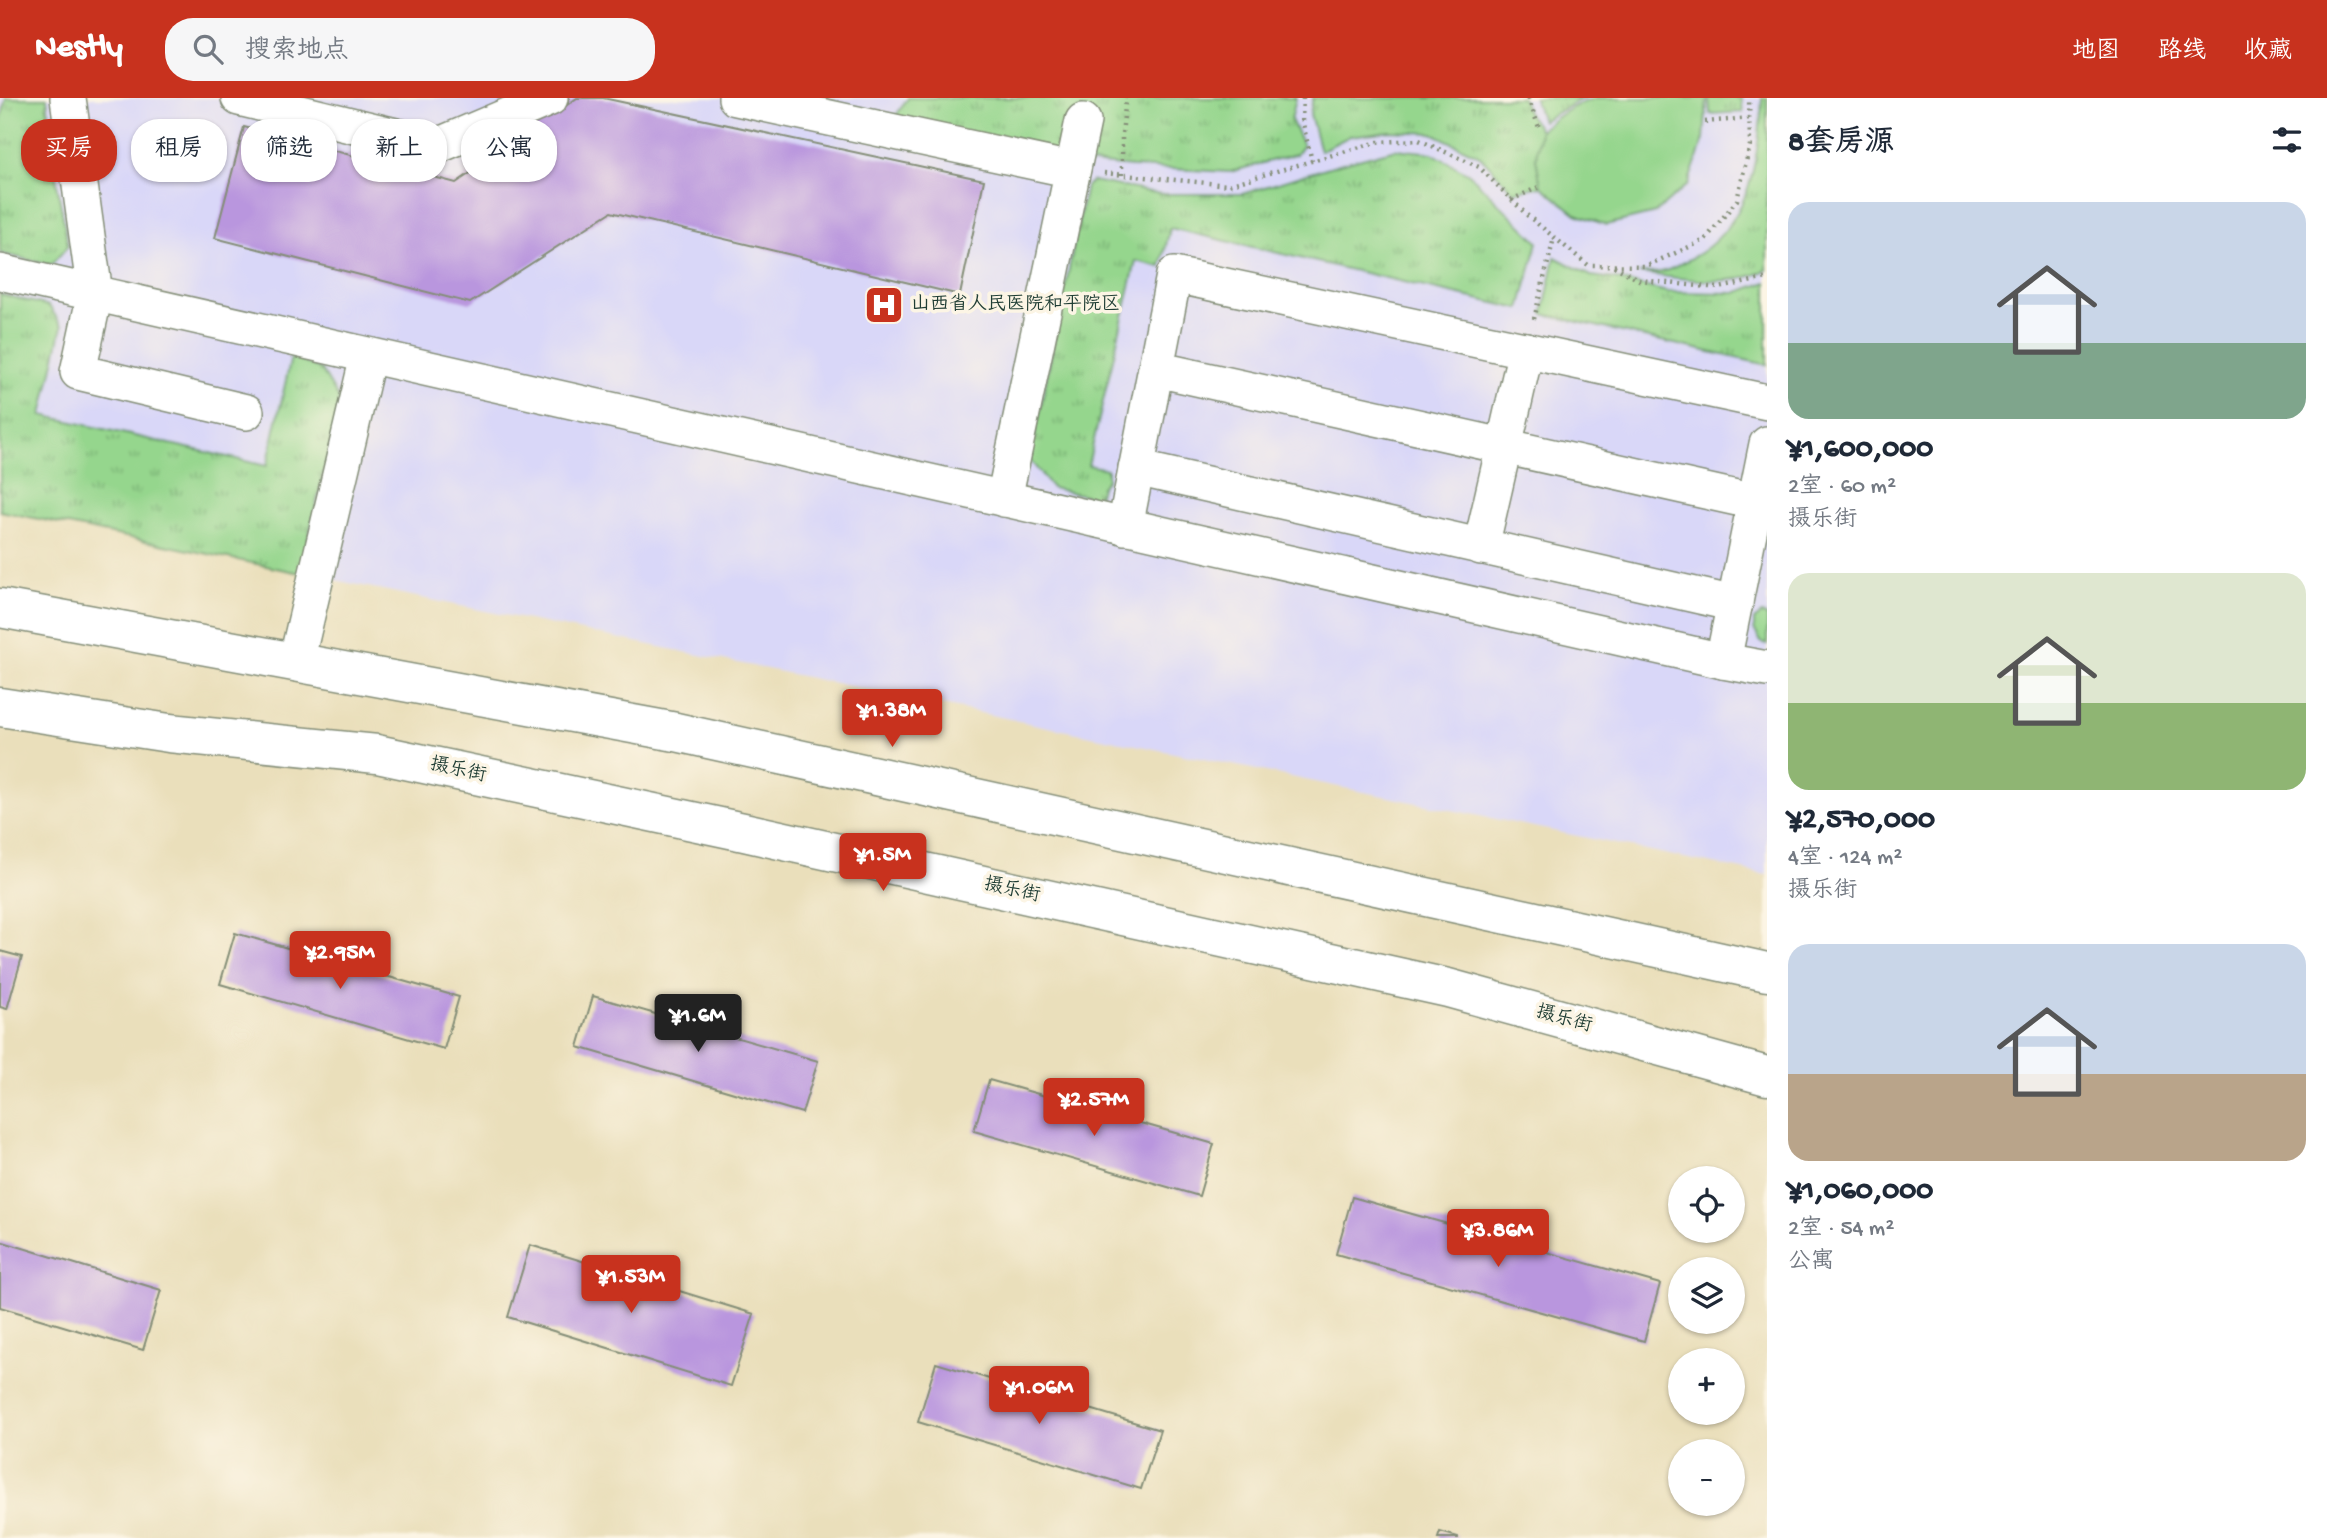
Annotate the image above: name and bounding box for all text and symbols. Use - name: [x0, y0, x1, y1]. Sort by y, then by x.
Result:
- search box: [165, 18, 655, 81]
- text: Nestly: [35, 30, 123, 68]
- icon: search: [189, 30, 227, 68]
- text: 搜索地点: [245, 37, 349, 68]
- text: 地图: [2072, 38, 2120, 67]
- text: 路线: [2158, 38, 2206, 67]
- text: 收藏: [2244, 38, 2292, 67]
- chip: 买房: [21, 119, 117, 182]
- chip: 租房: [131, 119, 227, 182]
- chip: 筛选: [241, 119, 337, 182]
- chip: 新上: [351, 119, 447, 182]
- chip: 公寓: [461, 119, 557, 182]
- icon: filters: [2268, 121, 2306, 159]
- text: 8套房源: [1788, 127, 1894, 162]
- icon: home: [1984, 247, 2110, 373]
- hospital icon: 山西省人民医院和平院区: [863, 284, 905, 326]
- place label: 山西省人民医院和平院区: [911, 293, 1120, 317]
- text: ¥1,600,000: [1788, 433, 1933, 468]
- text: 2室 · 60 m²: [1788, 474, 1896, 501]
- text: 摄乐街: [1788, 507, 1857, 534]
- icon: home: [1984, 618, 2110, 744]
- pin: ¥1.38M: [835, 690, 949, 749]
- text: ¥1.38M: [858, 698, 926, 725]
- street label: 摄乐街: [428, 753, 488, 788]
- text: ¥2,570,000: [1788, 804, 1935, 839]
- pin: ¥1.5M: [834, 834, 932, 893]
- text: ¥1.5M: [855, 842, 911, 869]
- text: 4室 · 124 m²: [1788, 845, 1902, 872]
- street label: 摄乐街: [982, 873, 1042, 908]
- text: 摄乐街: [1788, 878, 1857, 905]
- pin: ¥2.95M: [283, 932, 397, 991]
- text: ¥2.95M: [306, 940, 374, 967]
- icon: home: [1984, 989, 2110, 1115]
- pin: ¥1.6M: [649, 995, 747, 1054]
- street label: 摄乐街: [1533, 1001, 1595, 1038]
- text: ¥1.6M: [671, 1003, 725, 1030]
- pin: ¥2.57M: [1037, 1079, 1151, 1138]
- text: ¥2.57M: [1059, 1087, 1129, 1114]
- map controls: [1668, 1166, 1745, 1516]
- button: locate: [1668, 1166, 1745, 1243]
- text: ¥1,060,000: [1788, 1175, 1933, 1210]
- pin: ¥3.86M: [1441, 1210, 1555, 1269]
- text: 2室 · 54 m²: [1788, 1216, 1894, 1243]
- text: ¥3.86M: [1463, 1218, 1533, 1245]
- text: 公寓: [1788, 1249, 1834, 1276]
- pin: ¥1.53M: [574, 1256, 688, 1315]
- button: layers: [1668, 1257, 1745, 1334]
- text: ¥1.53M: [597, 1264, 665, 1291]
- button: +: [1668, 1348, 1745, 1425]
- pin: ¥1.06M: [982, 1366, 1096, 1426]
- text: ¥1.06M: [1005, 1375, 1073, 1402]
- button: −: [1668, 1439, 1745, 1516]

